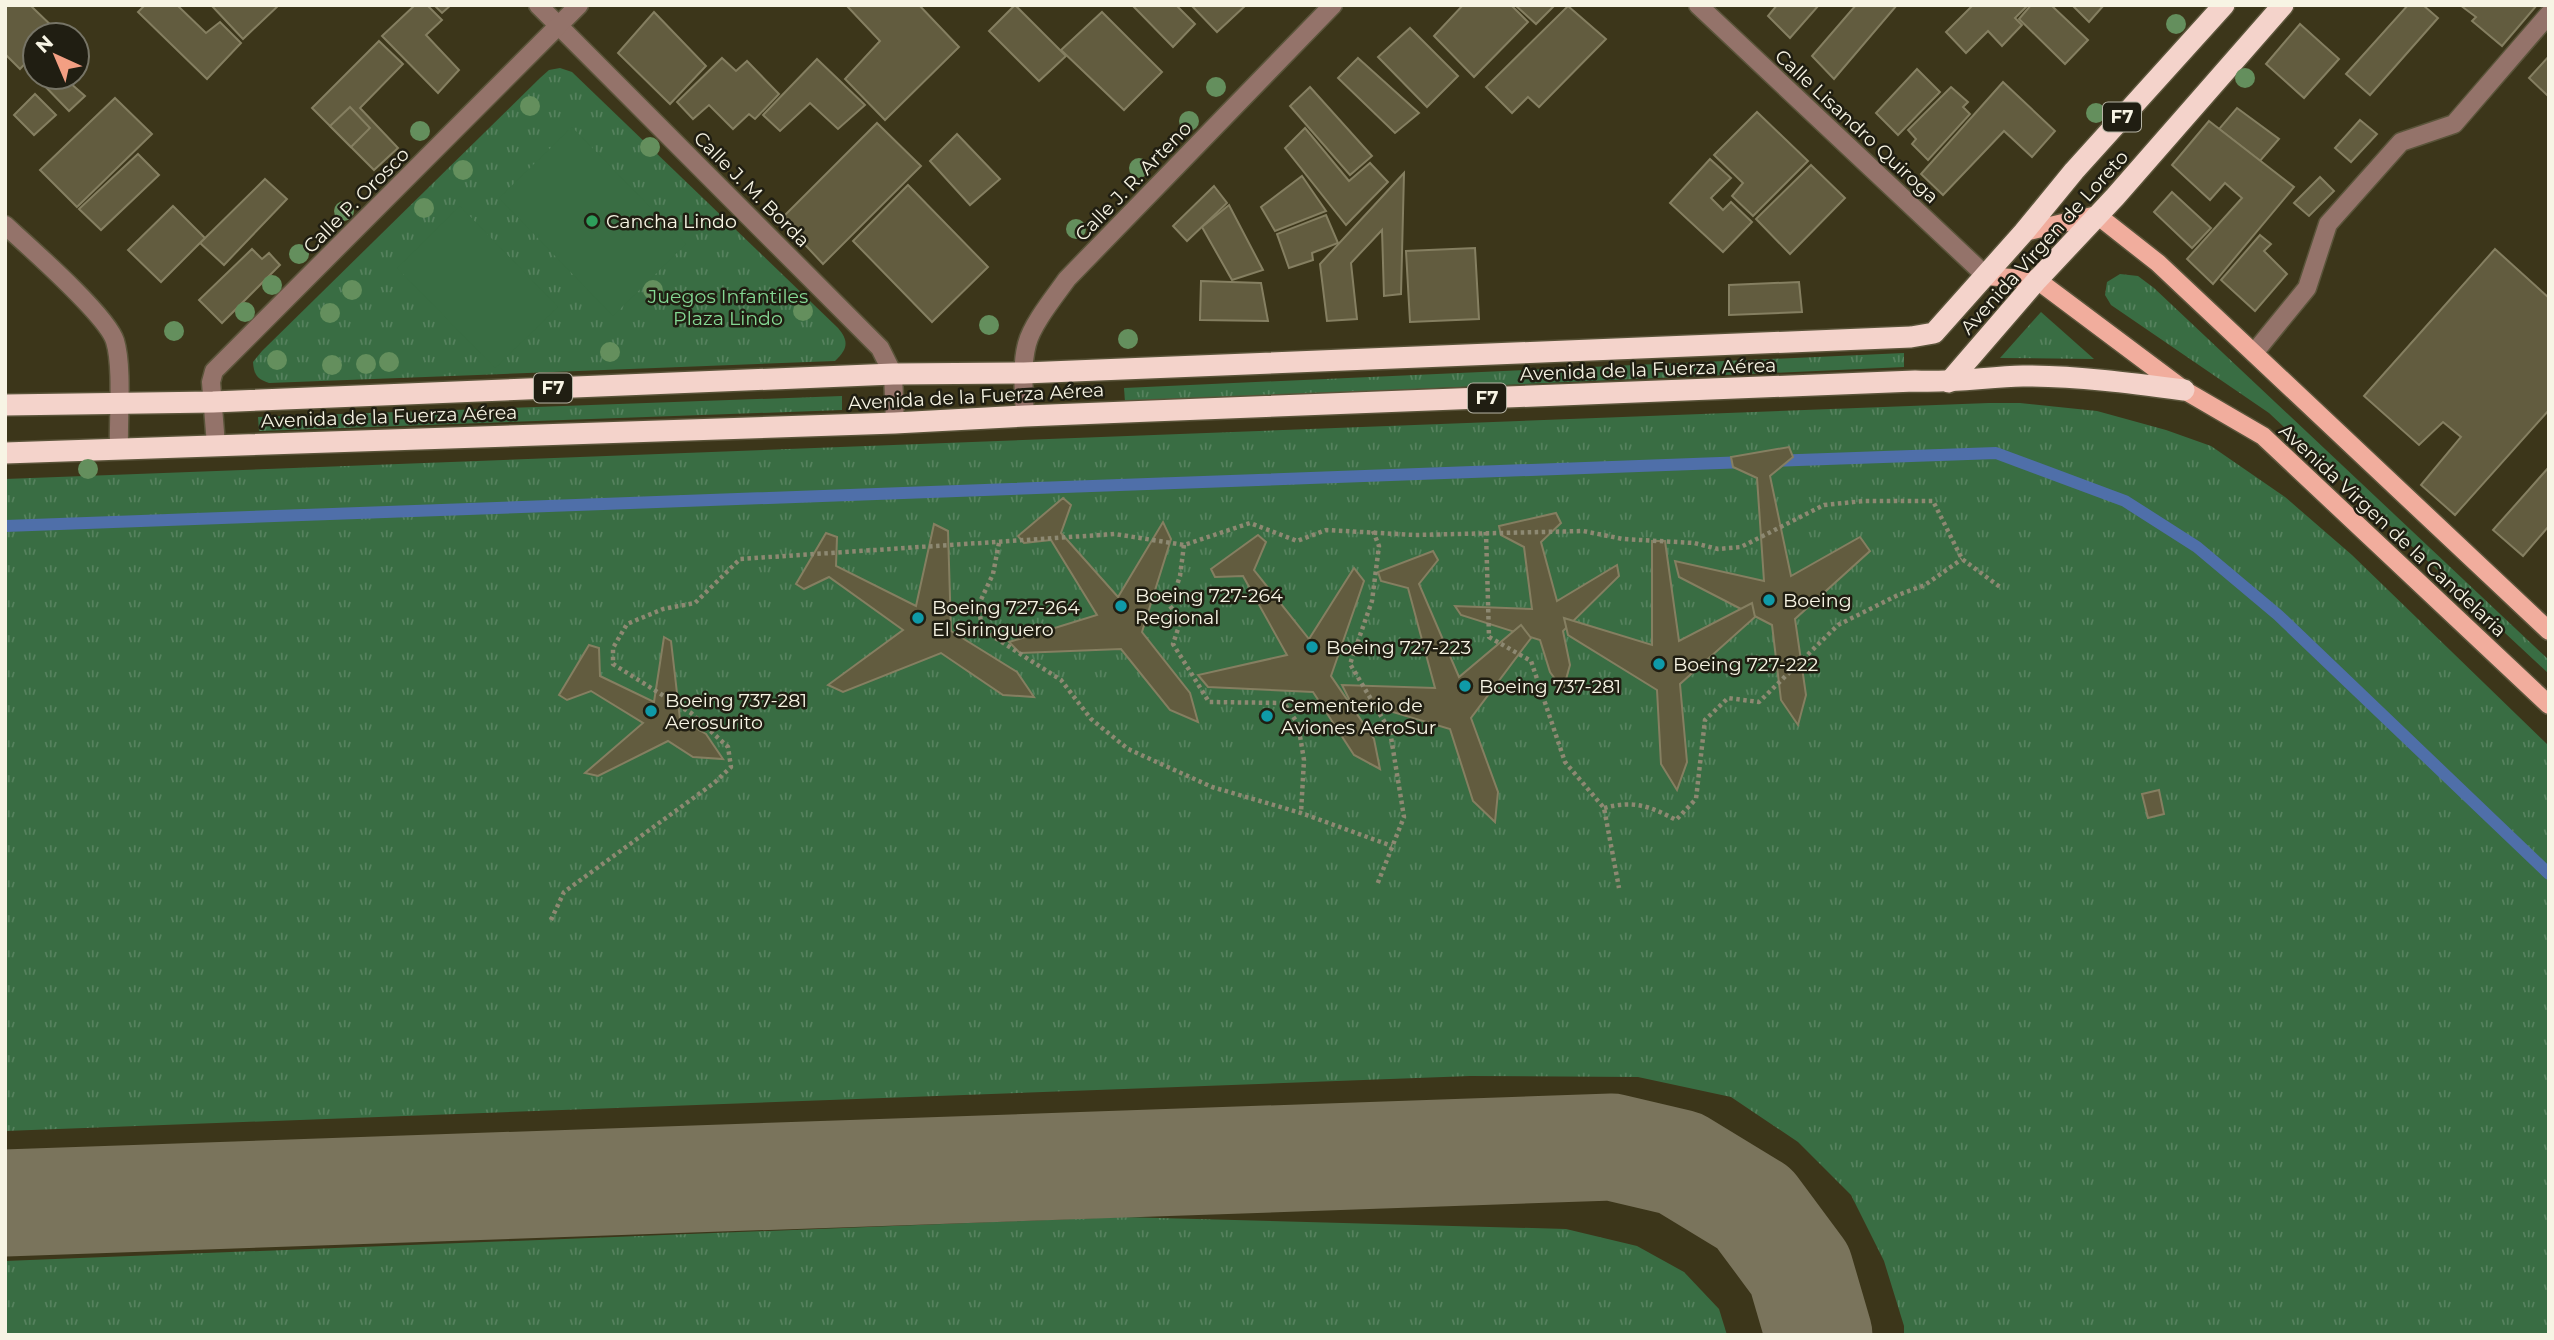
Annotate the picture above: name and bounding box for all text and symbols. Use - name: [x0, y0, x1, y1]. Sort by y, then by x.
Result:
- north arrow: [21, 21, 91, 91]
- text: N: [31, 31, 58, 58]
- street label: Calle Lisandro Quiroga: [1770, 45, 1943, 208]
- road number: F7: [2103, 103, 2141, 132]
- street label: Calle J. R. Arteno: [1070, 117, 1196, 246]
- street label: Calle J. M. Borda: [689, 127, 814, 252]
- street label: Calle P. Orosco: [299, 143, 414, 258]
- street label: Avenida Virgen de Loreto: [1956, 145, 2133, 339]
- place label: Cancha Lindo: [606, 210, 737, 233]
- marker: Cancha Lindo: [584, 213, 600, 229]
- park label: Juegos Infantiles Plaza Lindo: [647, 285, 808, 330]
- street label: Avenida de la Fuerza Aérea: [1519, 354, 1777, 385]
- road number: F7: [534, 374, 572, 402]
- street label: Avenida de la Fuerza Aérea: [847, 378, 1105, 415]
- road number: F7: [1468, 384, 1506, 412]
- street label: Avenida de la Fuerza Aérea: [260, 401, 518, 432]
- street label: Avenida Virgen de la Candelaria: [2274, 419, 2511, 642]
- place label: Boeing 727-264 Regional: [1135, 584, 1283, 629]
- place label: Boeing: [1783, 589, 1852, 612]
- marker: Boeing: [1761, 592, 1777, 608]
- place label: Boeing 727-264 El Siringuero: [932, 596, 1080, 641]
- marker: Boeing 727-264 Regional: [1113, 598, 1129, 614]
- marker: Boeing 727-264 El Siringuero: [910, 610, 926, 626]
- place label: Boeing 727-223: [1326, 636, 1471, 659]
- marker: Boeing 727-223: [1304, 639, 1320, 655]
- place label: Boeing 727-222: [1673, 653, 1818, 676]
- marker: Boeing 727-222: [1651, 656, 1667, 672]
- place label: Boeing 737-281: [1479, 675, 1621, 698]
- marker: Boeing 737-281: [1457, 678, 1473, 694]
- place label: Boeing 737-281 Aerosurito: [665, 689, 807, 734]
- place label: Cementerio de Aviones AeroSur: [1281, 694, 1436, 739]
- marker: Boeing 737-281 Aerosurito: [643, 703, 659, 719]
- marker: Cementerio de Aviones AeroSur: [1259, 708, 1275, 724]

